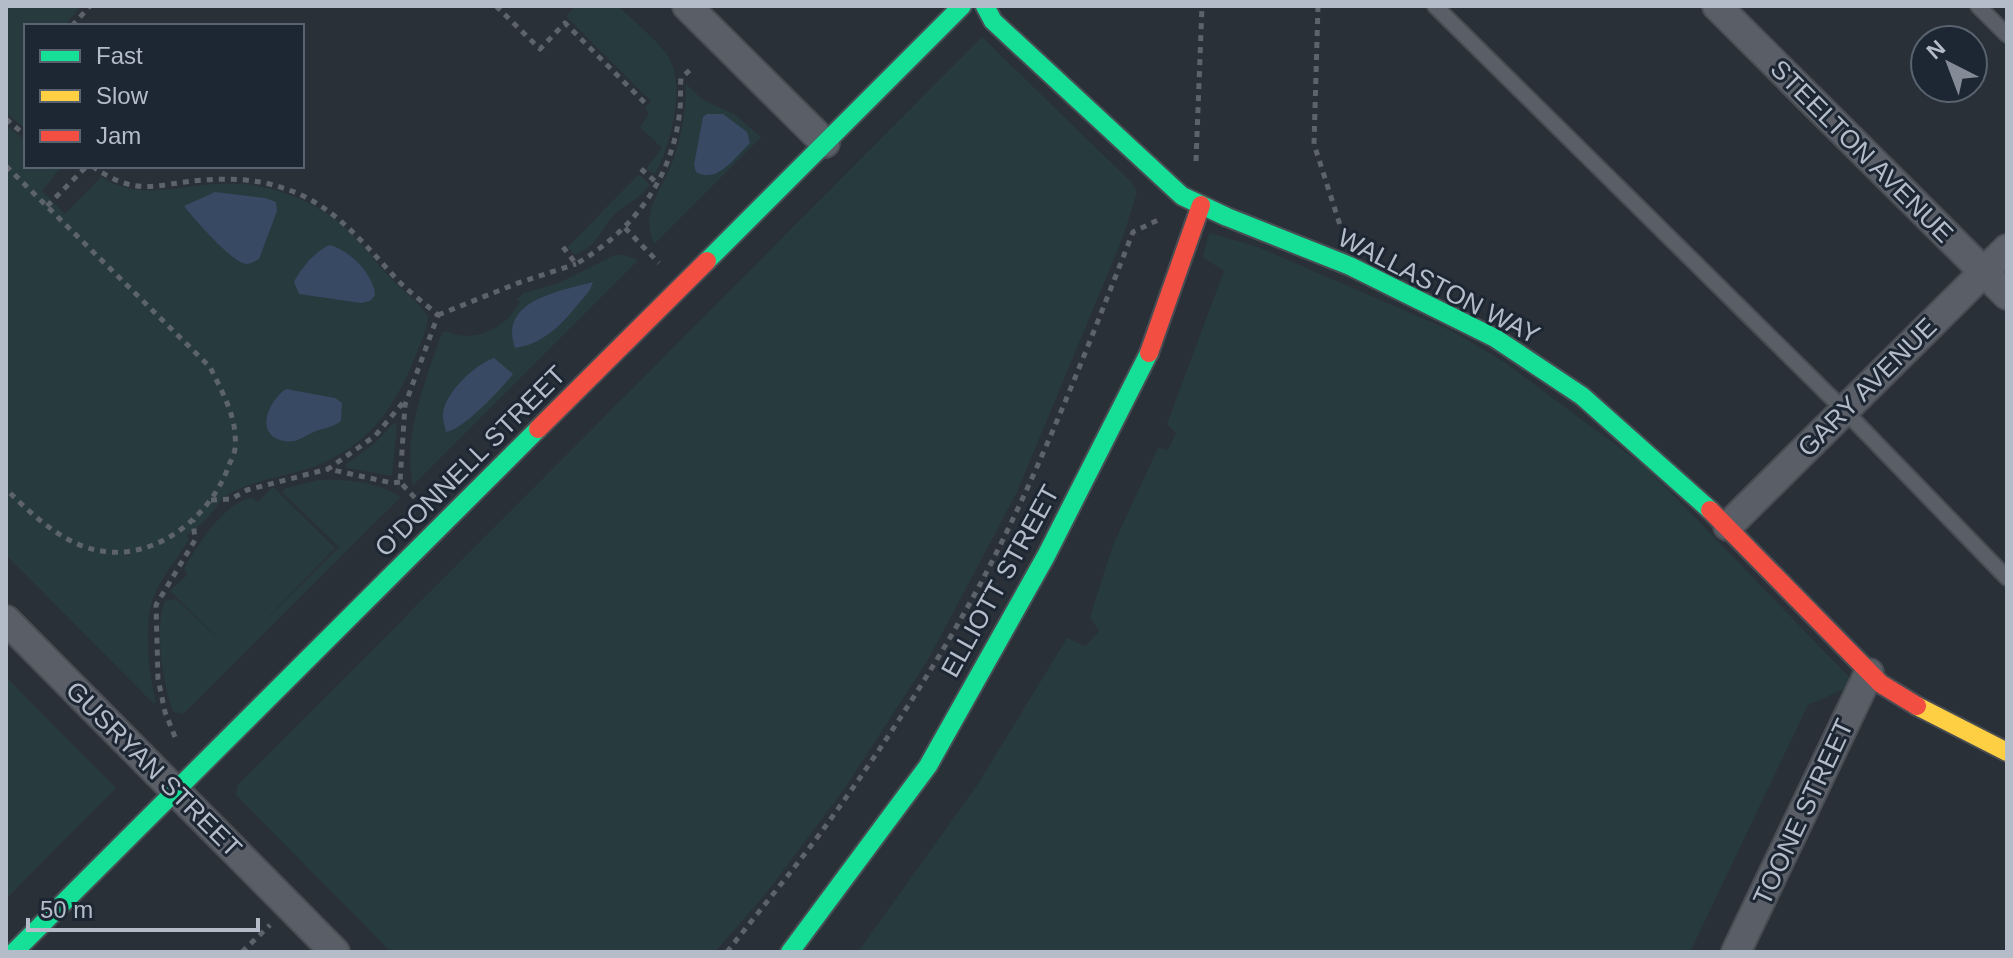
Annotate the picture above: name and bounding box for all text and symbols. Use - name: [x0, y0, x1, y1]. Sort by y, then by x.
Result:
- legend: [24, 24, 304, 168]
- north arrow: [1909, 24, 1989, 104]
- text: N: [1922, 35, 1950, 64]
- text: Fast: [96, 42, 143, 69]
- street label: STEELTON AVENUE: [1765, 54, 1959, 248]
- text: Slow: [96, 82, 149, 109]
- text: Jam: [96, 122, 141, 149]
- street label: WALLASTON WAY: [1333, 222, 1545, 350]
- street label: GARY AVENUE: [1792, 312, 1942, 462]
- street label: O'DONNELL STREET: [369, 360, 571, 562]
- street label: ELLIOTT STREET: [935, 480, 1065, 682]
- street label: GUSRYAN STREET: [60, 675, 248, 863]
- street label: TOONE STREET: [1747, 714, 1859, 910]
- scale bar: [28, 882, 258, 932]
- text: 50 m: [40, 896, 93, 923]

